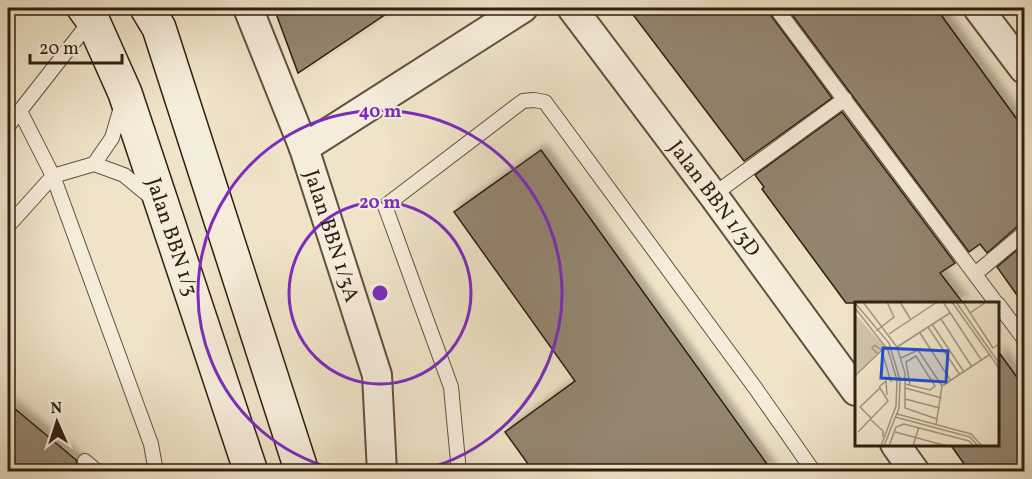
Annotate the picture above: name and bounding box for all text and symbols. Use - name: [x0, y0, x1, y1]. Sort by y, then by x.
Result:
- scale bar: [30, 27, 122, 65]
- text: 20 m: [39, 37, 79, 62]
- text: 40 m: [359, 100, 401, 125]
- street label: Jalan BBN 1/3D: [661, 135, 766, 263]
- street label: Jalan BBN 1/3A: [296, 166, 366, 306]
- street label: Jalan BBN 1/3: [138, 174, 204, 300]
- text: 20 m: [359, 191, 401, 216]
- centre of rings: [370, 283, 390, 303]
- inset map: [855, 302, 999, 446]
- north arrow: [27, 392, 87, 452]
- text: N: [50, 398, 63, 420]

